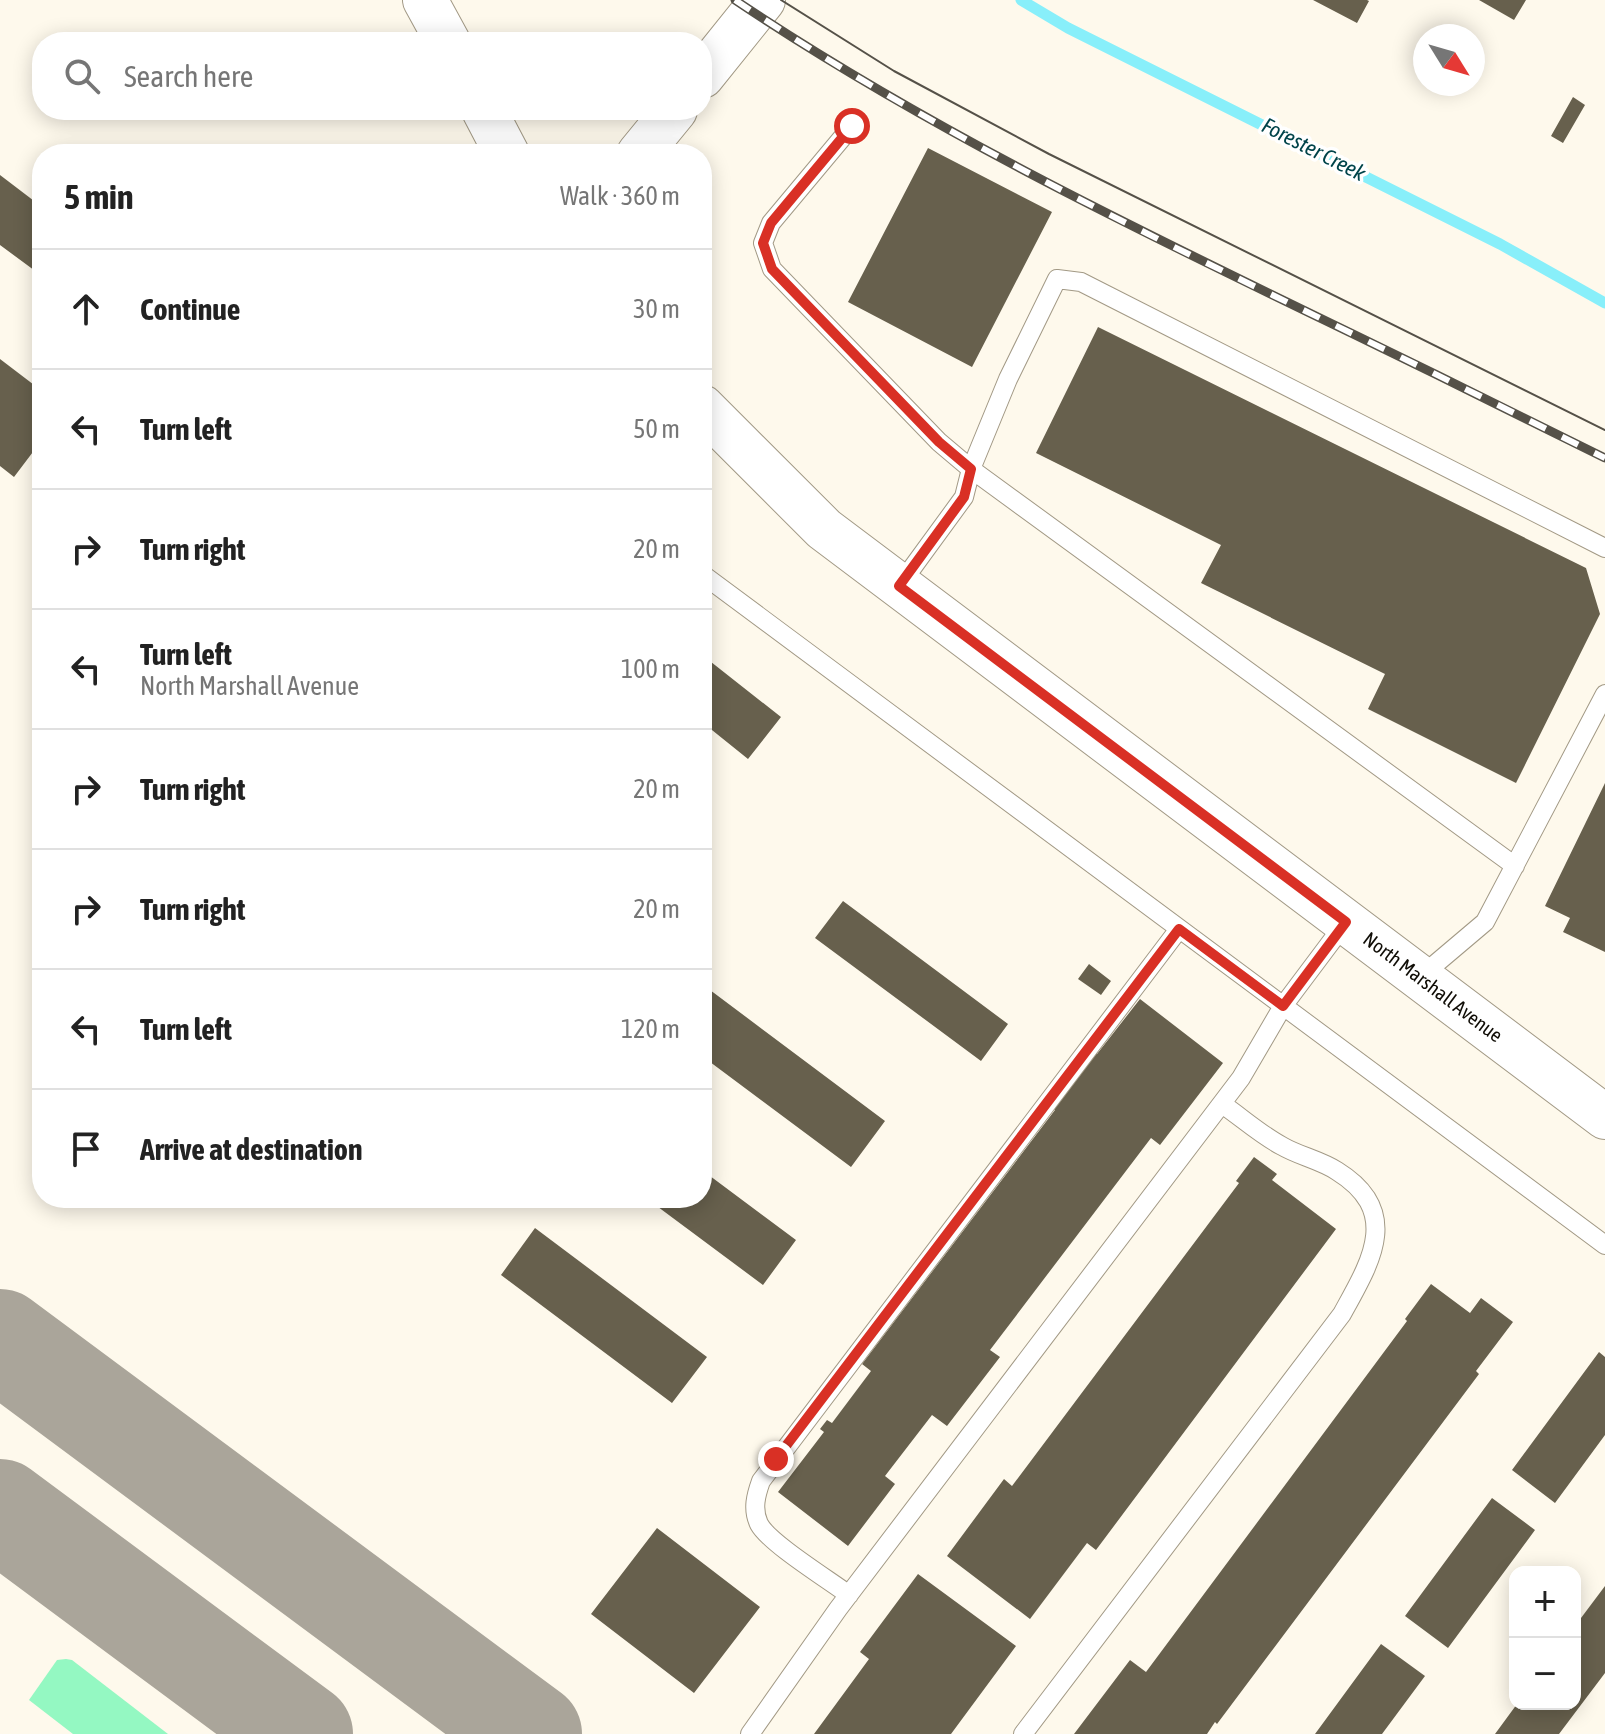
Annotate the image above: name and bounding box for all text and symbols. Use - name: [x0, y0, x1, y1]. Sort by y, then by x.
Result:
- north arrow: [1413, 24, 1485, 96]
- search box: [32, 32, 712, 120]
- icon: search: [60, 54, 104, 98]
- text: Search here: [124, 59, 253, 93]
- route start: [834, 108, 870, 144]
- water label: Forester Creek: [1258, 112, 1370, 186]
- text: 5 min: [64, 177, 133, 216]
- text: Walk · 360 m: [560, 181, 680, 211]
- icon: ahead: [64, 287, 108, 331]
- text: Continue: [140, 292, 240, 326]
- text: 30 m: [633, 294, 680, 324]
- icon: left: [64, 407, 108, 451]
- text: Turn left: [140, 412, 232, 446]
- text: 50 m: [633, 414, 680, 444]
- icon: right: [64, 527, 108, 571]
- text: Turn right: [140, 532, 246, 566]
- text: 20 m: [633, 534, 680, 564]
- text: Turn left: [140, 637, 232, 671]
- icon: left: [64, 647, 108, 691]
- text: 100 m: [621, 654, 680, 684]
- text: North Marshall Avenue: [140, 671, 359, 701]
- icon: right: [64, 767, 108, 811]
- text: Turn right: [140, 772, 246, 806]
- text: 20 m: [633, 774, 680, 804]
- icon: right: [64, 887, 108, 931]
- text: Turn right: [140, 892, 246, 926]
- text: 20 m: [633, 894, 680, 924]
- street label: North Marshall Avenue: [1359, 927, 1507, 1046]
- icon: left: [64, 1007, 108, 1051]
- text: Turn left: [140, 1012, 232, 1046]
- text: 120 m: [621, 1014, 680, 1044]
- icon: arrive: [64, 1127, 108, 1171]
- text: Arrive at destination: [140, 1132, 362, 1166]
- route end: [758, 1441, 794, 1477]
- map controls: [1509, 1566, 1581, 1710]
- button: +: [1509, 1566, 1581, 1638]
- button: −: [1509, 1638, 1581, 1710]

